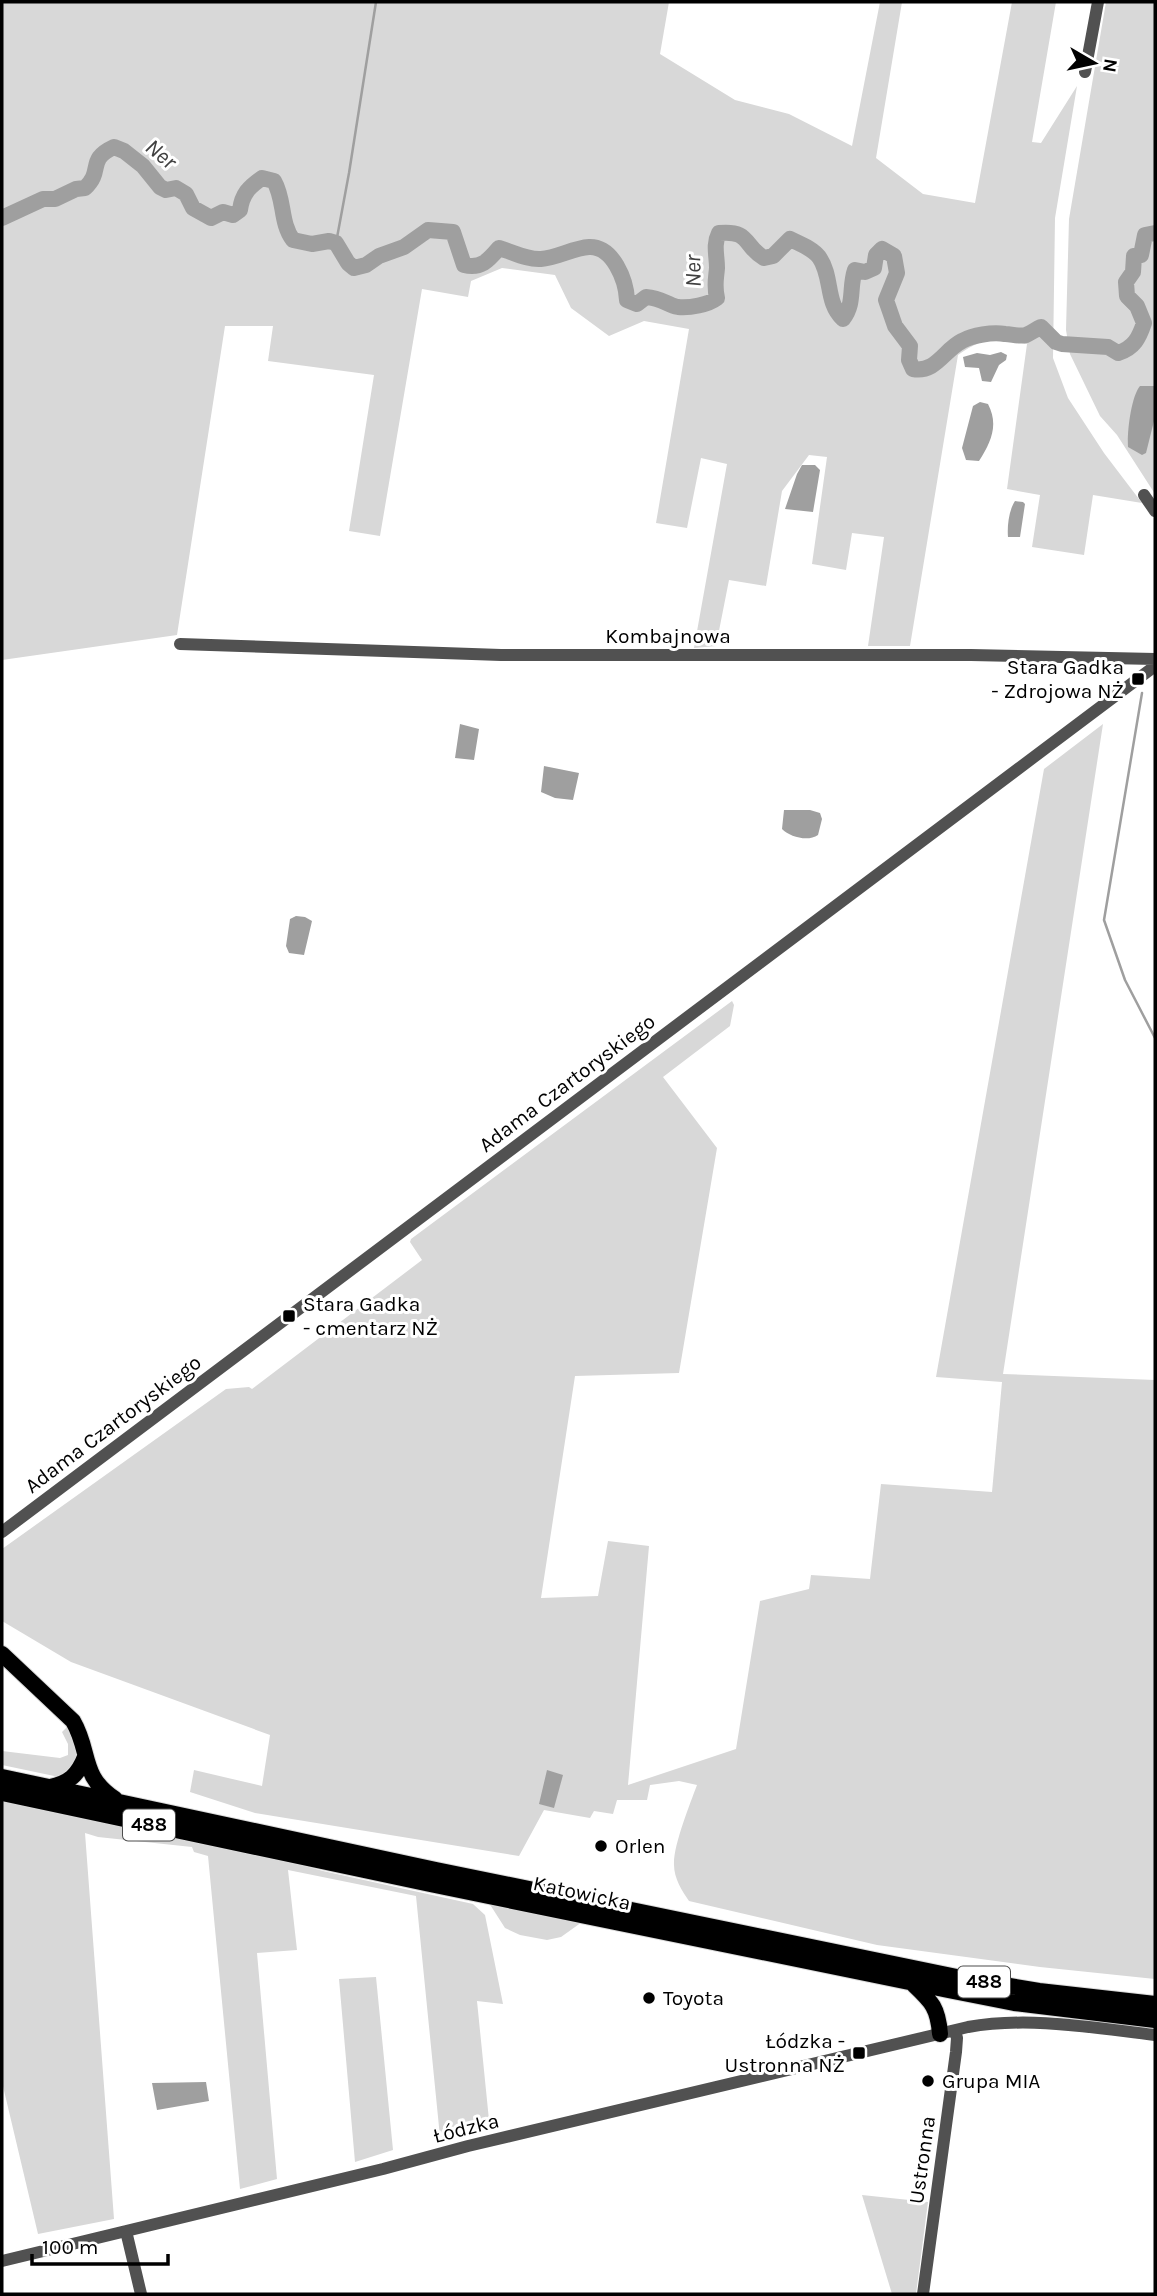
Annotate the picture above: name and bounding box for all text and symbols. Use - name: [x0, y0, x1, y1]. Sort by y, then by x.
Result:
- north arrow: [1059, 28, 1129, 98]
- text: N: [1098, 57, 1122, 74]
- water label: Ner: [140, 133, 183, 176]
- water label: Ner: [679, 253, 707, 288]
- street label: Kombajnowa: [605, 624, 731, 648]
- place label: Stara Gadka - Zdrojowa NŻ: [991, 655, 1124, 703]
- marker: Stara Gadka - Zdrojowa NŻ: [1130, 671, 1146, 687]
- street label: Adama Czartoryskiego: [474, 1009, 660, 1157]
- place label: Stara Gadka - cmentarz NŻ: [303, 1292, 438, 1340]
- marker: Stara Gadka - cmentarz NŻ: [281, 1308, 297, 1324]
- street label: Adama Czartoryskiego: [20, 1350, 206, 1498]
- road number: 488: [123, 1810, 175, 1840]
- place label: Orlen: [615, 1834, 665, 1858]
- marker: Orlen: [593, 1838, 609, 1854]
- street label: Katowicka: [531, 1871, 633, 1915]
- road number: 488: [958, 1966, 1010, 1998]
- place label: Toyota: [663, 1986, 724, 2010]
- marker: Toyota: [641, 1990, 657, 2006]
- place label: Łódzka - Ustronna NŻ: [725, 2029, 845, 2077]
- marker: Łódzka - Ustronna NŻ: [851, 2045, 867, 2061]
- place label: Grupa MIA: [942, 2069, 1040, 2093]
- marker: Grupa MIA: [920, 2073, 936, 2089]
- street label: Łódzka: [431, 2108, 501, 2148]
- street label: Ustronna: [904, 2114, 940, 2206]
- scale bar: [32, 2222, 168, 2266]
- text: 100 m: [42, 2235, 99, 2259]

